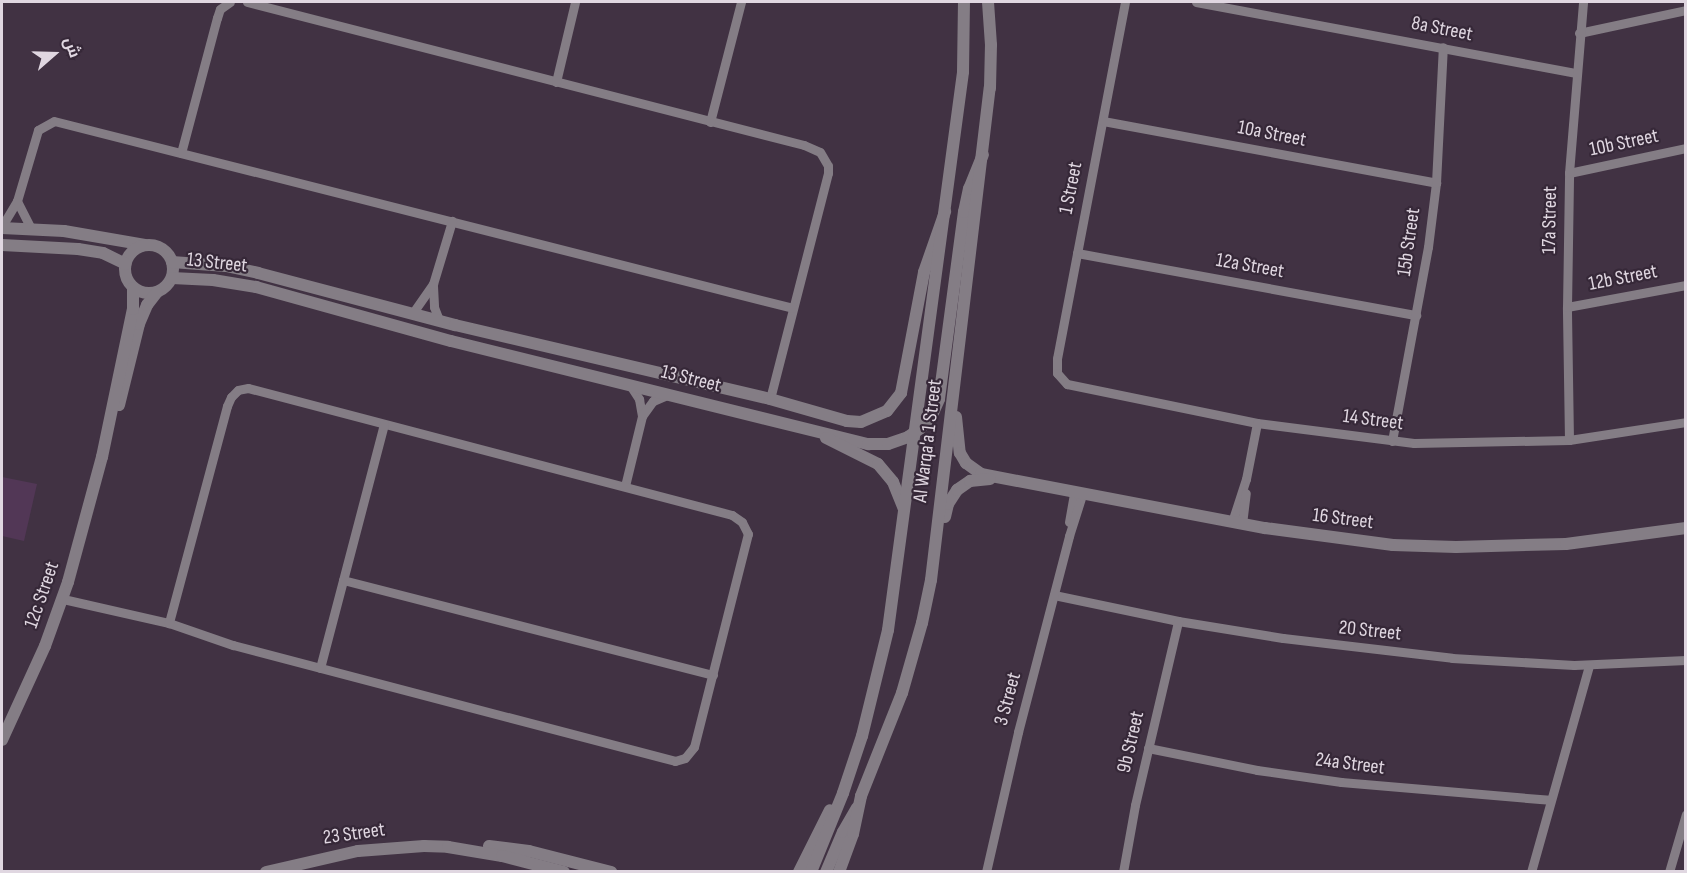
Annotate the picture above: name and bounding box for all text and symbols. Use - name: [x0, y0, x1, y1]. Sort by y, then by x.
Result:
- street label: 8a Street: [1409, 11, 1475, 47]
- north arrow: [24, 24, 84, 84]
- text: ش: [59, 35, 84, 61]
- street label: 10a Street: [1236, 116, 1308, 152]
- street label: 10b Street: [1587, 124, 1661, 162]
- street label: 1 Street: [1054, 160, 1088, 216]
- street label: 17a Street: [1537, 186, 1563, 254]
- street label: 15b Street: [1392, 206, 1426, 278]
- street label: 13 Street: [186, 248, 248, 278]
- street label: 12a Street: [1214, 248, 1286, 284]
- street label: 12b Street: [1587, 260, 1659, 296]
- street label: 13 Street: [659, 360, 723, 398]
- street label: Al Warqa'a 1 Street: [909, 378, 947, 504]
- street label: 14 Street: [1341, 404, 1405, 436]
- street label: 16 Street: [1311, 503, 1375, 535]
- street label: 12c Street: [19, 559, 65, 631]
- street label: 20 Street: [1338, 616, 1402, 646]
- street label: 3 Street: [989, 670, 1027, 728]
- street label: 9b Street: [1112, 709, 1150, 775]
- street label: 24a Street: [1314, 748, 1386, 780]
- street label: 23 Street: [322, 818, 386, 850]

